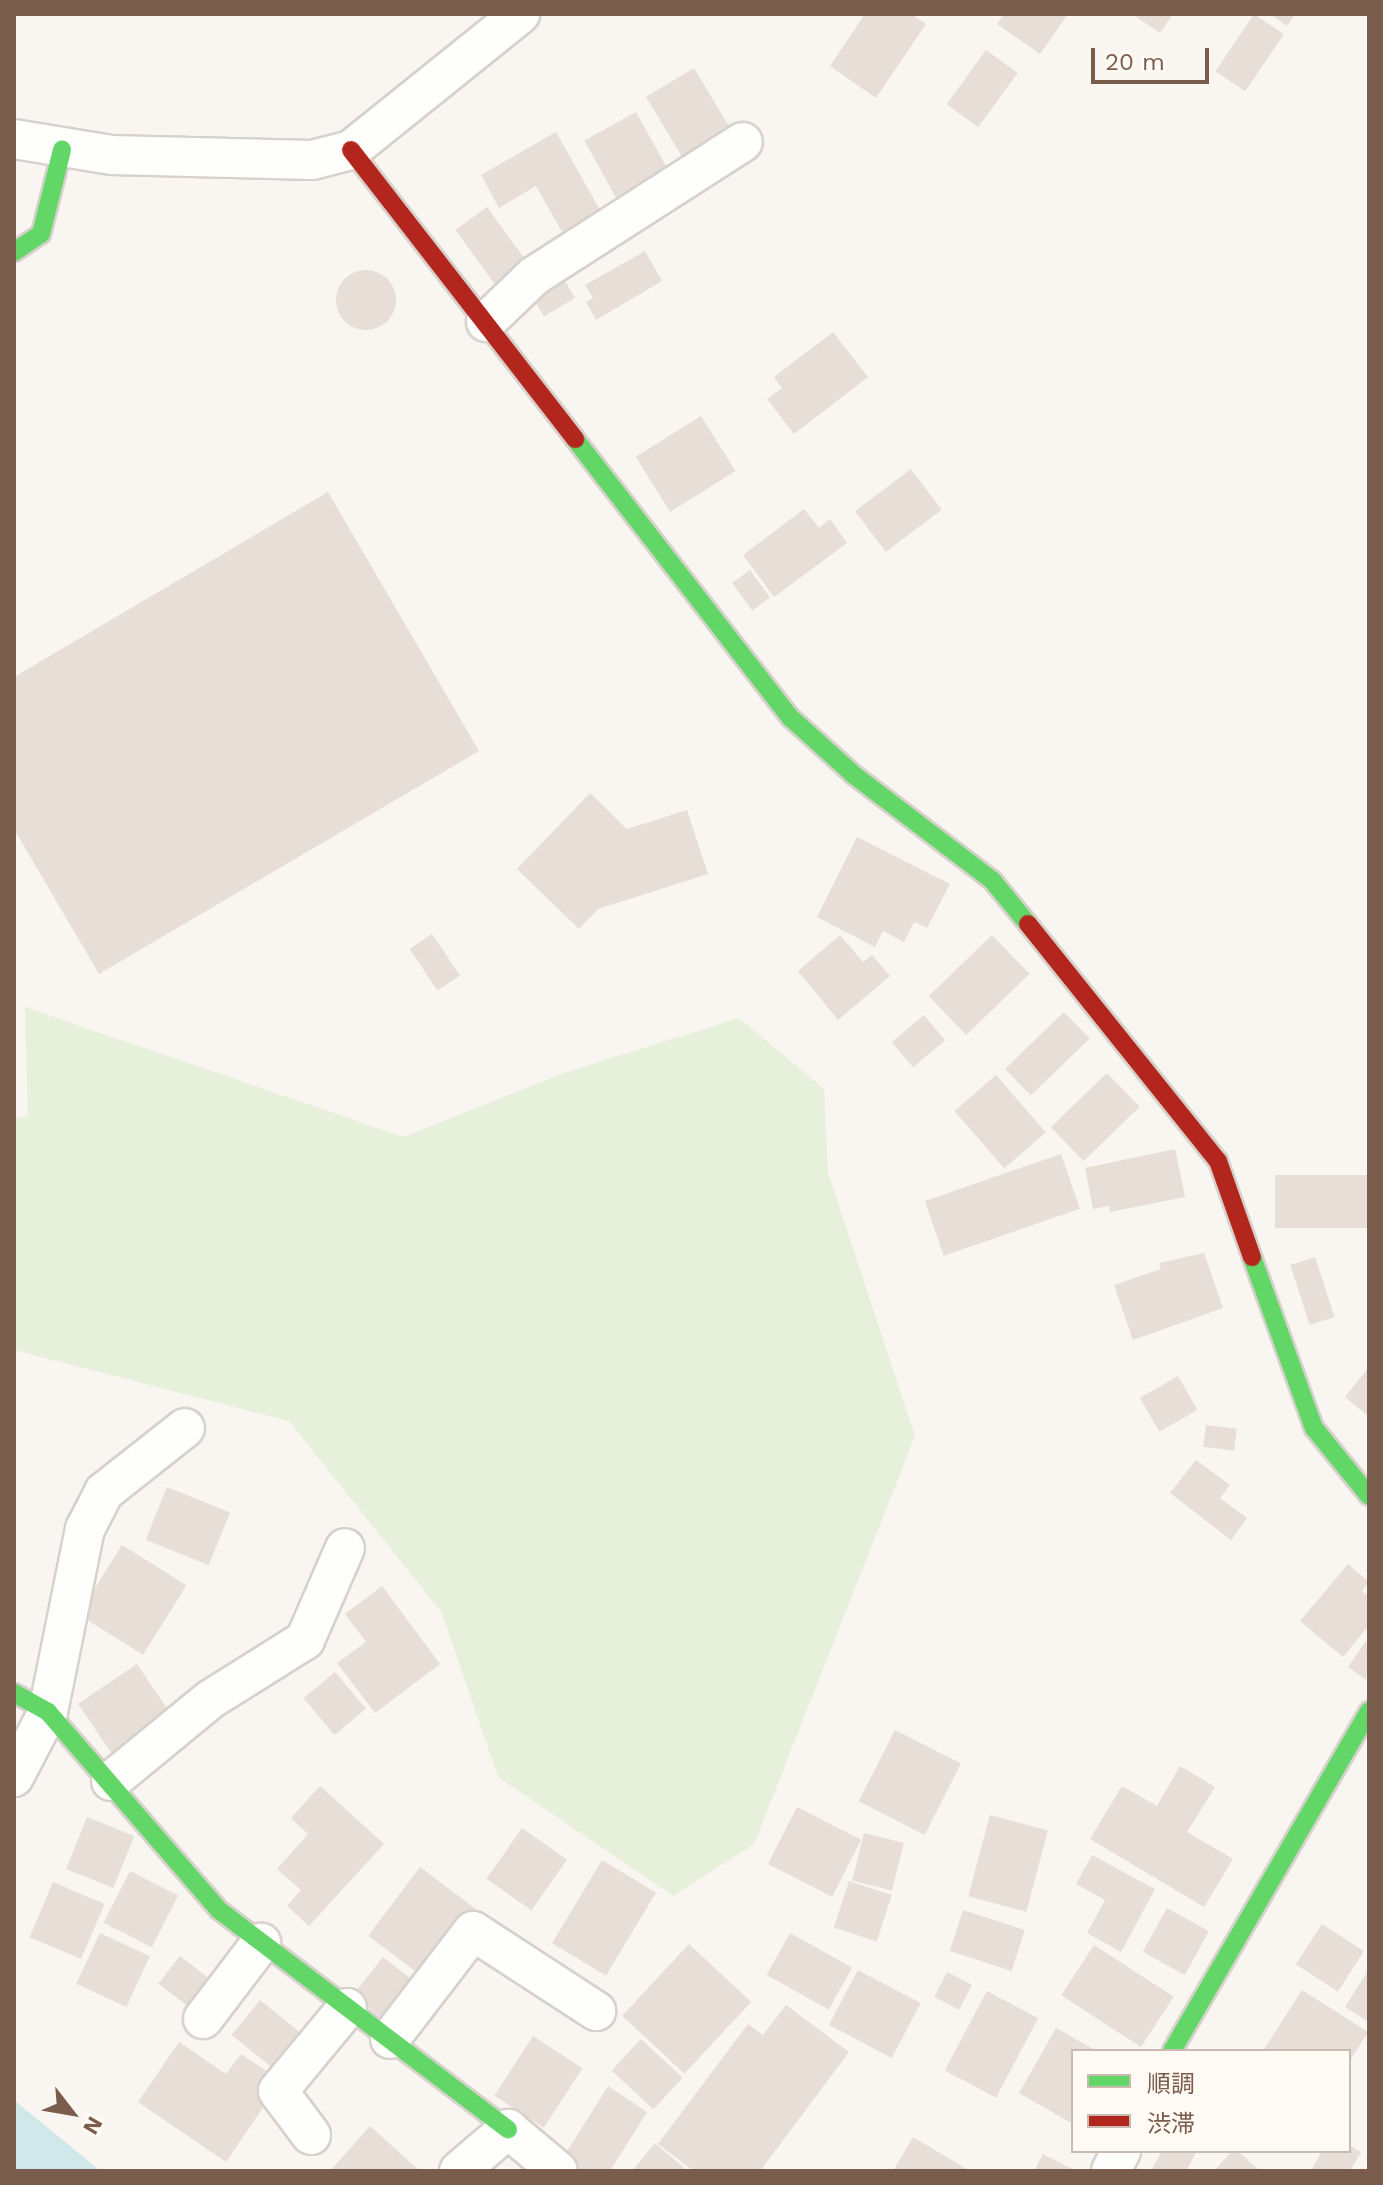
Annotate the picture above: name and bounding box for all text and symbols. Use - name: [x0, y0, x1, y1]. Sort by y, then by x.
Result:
- scale bar: [1095, 32, 1213, 82]
- text: 20 m: [1105, 48, 1165, 76]
- legend: [1071, 2049, 1351, 2153]
- text: 順調: [1147, 2070, 1195, 2098]
- north arrow: [32, 2073, 112, 2153]
- text: 渋滞: [1147, 2110, 1195, 2138]
- text: N: [78, 2112, 108, 2139]

